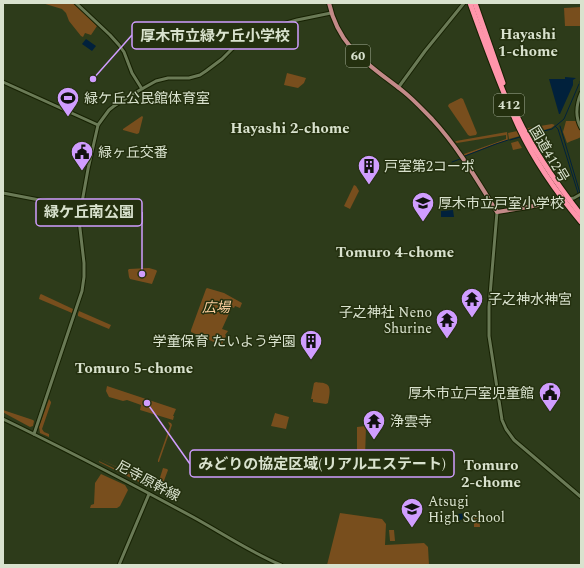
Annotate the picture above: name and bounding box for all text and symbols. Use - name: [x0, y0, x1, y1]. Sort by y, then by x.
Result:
- callout: 厚木市立緑ケ丘小学校: [132, 22, 298, 49]
- district label: Hayashi 1-chome: [498, 23, 558, 63]
- text: 厚木市立緑ケ丘小学校: [140, 25, 290, 48]
- road number: 60: [346, 45, 370, 67]
- sports icon: 緑ケ丘公民館体育室: [55, 85, 81, 118]
- place label: 緑ケ丘公民館体育室: [84, 88, 210, 109]
- road number: 412: [494, 94, 524, 116]
- district label: Hayashi 2-chome: [230, 117, 350, 140]
- street label: 国道412号: [524, 122, 574, 186]
- public building icon: 緑ヶ丘交番: [69, 139, 95, 172]
- place label: 緑ヶ丘交番: [98, 142, 168, 163]
- building icon: 戸室第2コーポ: [356, 153, 382, 186]
- place label: 戸室第2コーポ: [384, 156, 475, 177]
- school or university icon: 厚木市立戸室小学校: [410, 190, 436, 223]
- place label: 厚木市立戸室小学校: [438, 193, 564, 214]
- callout: 緑ケ丘南公園: [36, 199, 142, 226]
- text: 緑ケ丘南公園: [44, 201, 134, 224]
- district label: Tomuro 4-chome: [336, 241, 454, 264]
- temple icon: 子之神水神宮: [459, 286, 485, 319]
- place label: 子之神水神宮: [488, 289, 572, 310]
- park label: 広場: [202, 297, 232, 318]
- place label: 子之神社 Neno Shurine: [339, 302, 432, 339]
- temple icon: 子之神社 Neno Shurine: [434, 307, 460, 340]
- building icon: 学童保育 たいよう学園: [298, 328, 324, 361]
- place label: 学童保育 たいよう学園: [153, 331, 296, 352]
- district label: Tomuro 5-chome: [75, 357, 193, 380]
- public building icon: 厚木市立戸室児童館: [537, 380, 563, 413]
- place label: 厚木市立戸室児童館: [408, 383, 534, 404]
- temple icon: 浄雲寺: [361, 408, 387, 441]
- place label: 浄雲寺: [390, 411, 432, 432]
- callout: みどりの協定区域(リアルエステート): [190, 450, 454, 477]
- text: みどりの協定区域(リアルエステート): [198, 453, 446, 476]
- district label: Tomuro 2-chome: [461, 454, 521, 494]
- street label: 尼寺原幹線: [112, 455, 184, 507]
- place label: Atsugi High School: [428, 491, 505, 528]
- school or university icon: Atsugi High School: [399, 496, 425, 529]

